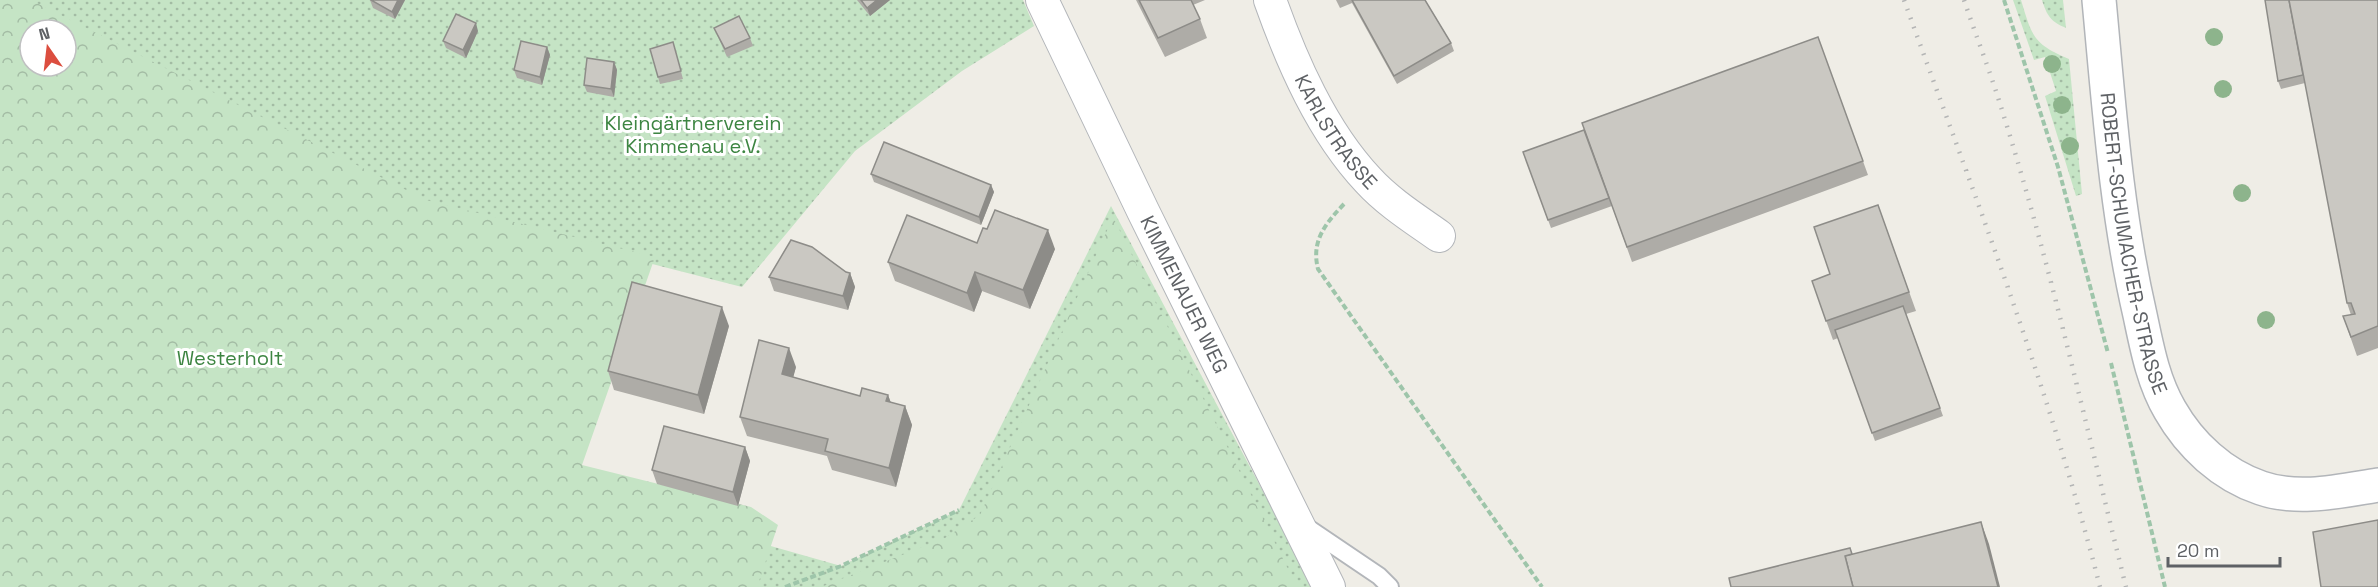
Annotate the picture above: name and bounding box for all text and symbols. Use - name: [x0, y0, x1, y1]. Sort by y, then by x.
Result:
- north arrow: [18, 18, 78, 78]
- text: N: [37, 22, 52, 45]
- street label: KARLSTRASSE: [1289, 70, 1383, 195]
- street label: ROBERT-SCHUMACHER-STRASSE: [2095, 91, 2173, 398]
- park label: Kleingärtnerverein Kimmenau e.V.: [604, 110, 782, 159]
- street label: KIMMENAUER WEG: [1134, 211, 1234, 378]
- park label: Westerholt: [177, 345, 283, 371]
- scale bar: [2168, 530, 2280, 568]
- text: 20 m: [2177, 539, 2220, 562]

